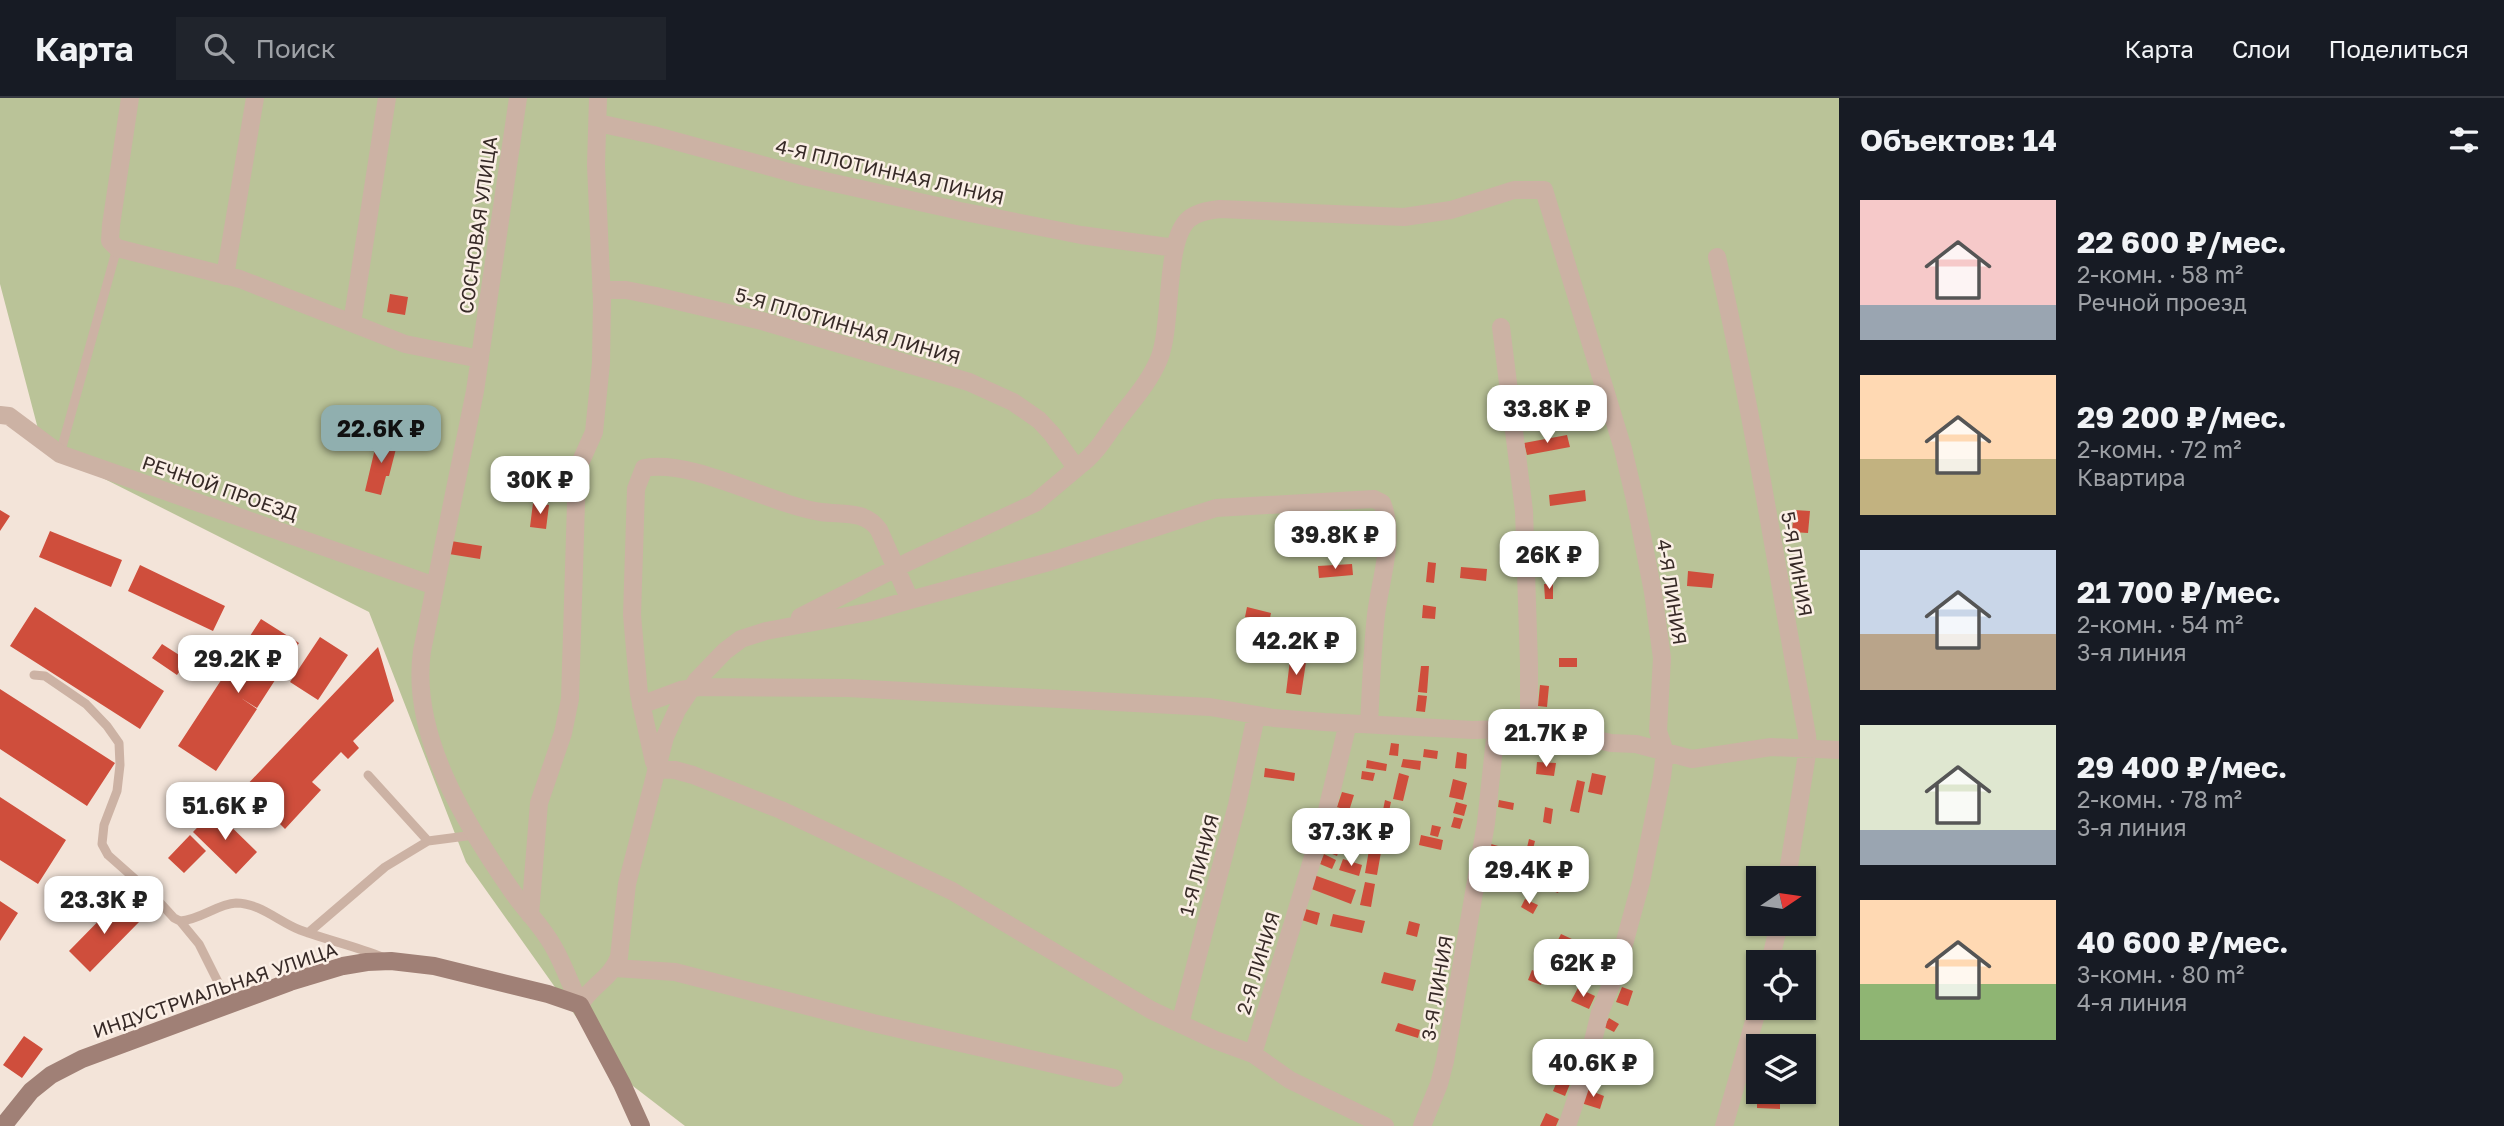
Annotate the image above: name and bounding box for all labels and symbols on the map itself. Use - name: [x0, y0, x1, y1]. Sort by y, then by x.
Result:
- street label: 4-Я ПЛОТИННАЯ ЛИНИЯ: [774, 134, 1007, 209]
- street label: СОСНОВАЯ УЛИЦА: [454, 135, 501, 315]
- street label: 5-Я ПЛОТИННАЯ ЛИНИЯ: [733, 282, 963, 369]
- pin: 33.8K ₽: [1482, 386, 1612, 445]
- pin: 22.6K ₽: [316, 406, 446, 465]
- street label: РЕЧНОЙ ПРОЕЗД: [139, 450, 301, 525]
- pin: 30K ₽: [491, 456, 589, 516]
- street label: 5-Я ЛИНИЯ: [1777, 510, 1818, 618]
- pin: 39.8K ₽: [1270, 512, 1400, 571]
- pin: 26K ₽: [1500, 532, 1598, 591]
- street label: 4-Я ЛИНИЯ: [1653, 538, 1692, 646]
- pin: 42.2K ₽: [1231, 618, 1361, 677]
- pin: 29.2K ₽: [173, 636, 303, 695]
- pin: 21.7K ₽: [1481, 710, 1611, 769]
- pin: 51.6K ₽: [160, 782, 290, 842]
- pin: 37.3K ₽: [1286, 808, 1416, 868]
- street label: 1-Я ЛИНИЯ: [1174, 812, 1223, 918]
- pin: 29.4K ₽: [1464, 846, 1594, 906]
- north arrow: [1746, 866, 1816, 936]
- pin: 23.3K ₽: [39, 876, 169, 936]
- street label: 2-Я ЛИНИЯ: [1231, 909, 1284, 1017]
- street label: 3-Я ЛИНИЯ: [1416, 934, 1457, 1042]
- street label: ИНДУСТРИАЛЬНАЯ УЛИЦА: [89, 937, 340, 1042]
- pin: 62K ₽: [1534, 940, 1632, 999]
- pin: 40.6K ₽: [1528, 1040, 1658, 1099]

